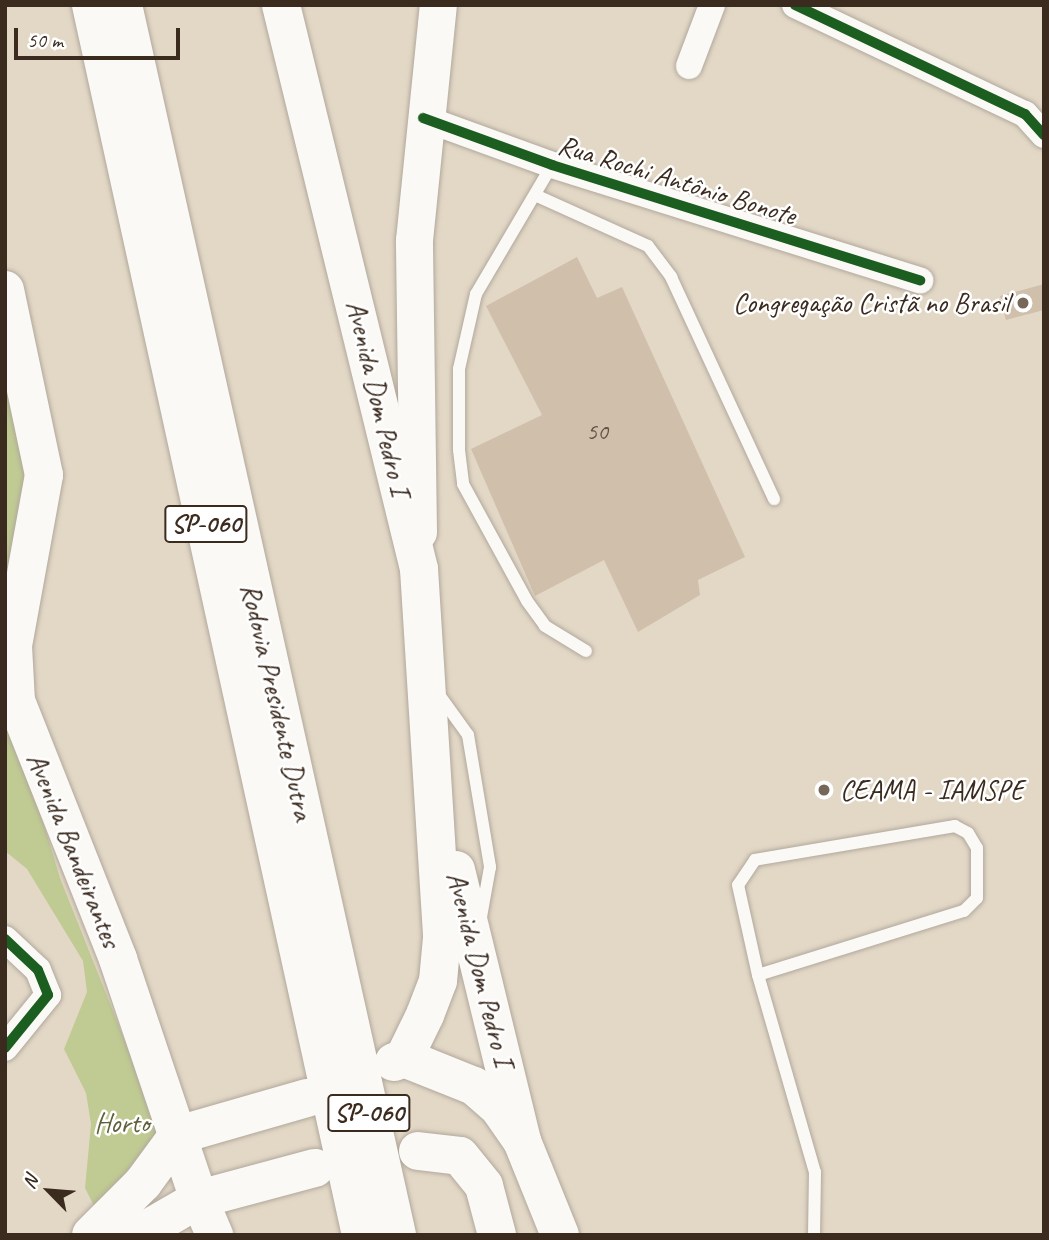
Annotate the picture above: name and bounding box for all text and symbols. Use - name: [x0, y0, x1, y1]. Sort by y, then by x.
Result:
- scale bar: [18, 14, 184, 58]
- text: 50 m: [27, 27, 63, 53]
- street label: Rua Rochi Antônio Bonote: [554, 128, 800, 232]
- place label: Congregação Cristã no Brasil: [732, 286, 1009, 320]
- marker: Congregação Cristã no Brasil: [1015, 295, 1031, 311]
- street label: Avenida Dom Pedro I: [339, 297, 417, 499]
- house number: 50: [586, 418, 608, 446]
- road number: SP-060: [164, 502, 248, 546]
- street label: Rodovia Presidente Dutra: [234, 581, 320, 823]
- street label: Avenida Bandeirantes: [20, 748, 128, 952]
- place label: CEAMA - IAMSPE: [840, 773, 1023, 807]
- marker: CEAMA - IAMSPE: [814, 780, 834, 800]
- street label: Avenida Dom Pedro I: [440, 869, 520, 1069]
- road number: SP-060: [327, 1090, 411, 1136]
- park label: Horto: [95, 1106, 149, 1140]
- north arrow: [14, 1156, 84, 1226]
- text: N: [17, 1172, 43, 1193]

